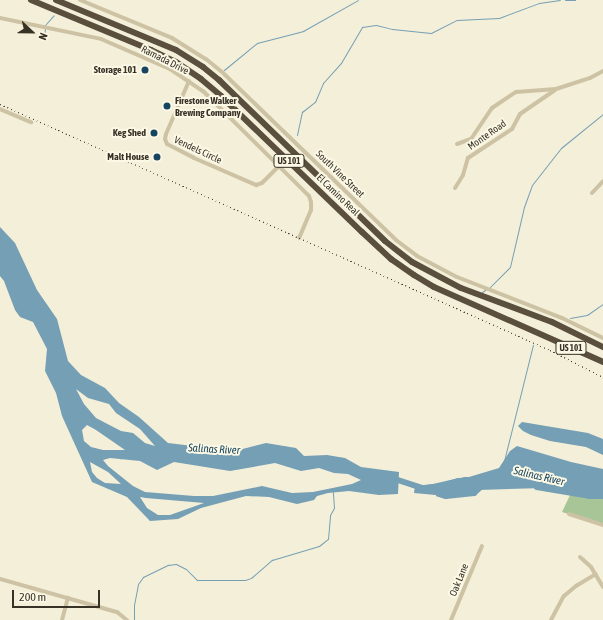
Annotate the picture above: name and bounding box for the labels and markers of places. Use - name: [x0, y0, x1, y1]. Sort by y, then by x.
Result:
- place label: Storage 101: [94, 64, 137, 76]
- marker: Storage 101: [140, 65, 150, 75]
- place label: Firestone Walker Brewing Company: [175, 94, 241, 118]
- marker: Firestone Walker Brewing Company: [162, 101, 172, 111]
- place label: Keg Shed: [113, 127, 146, 139]
- marker: Keg Shed: [149, 128, 159, 138]
- place label: Malt House: [107, 151, 149, 163]
- marker: Malt House: [152, 152, 162, 162]

